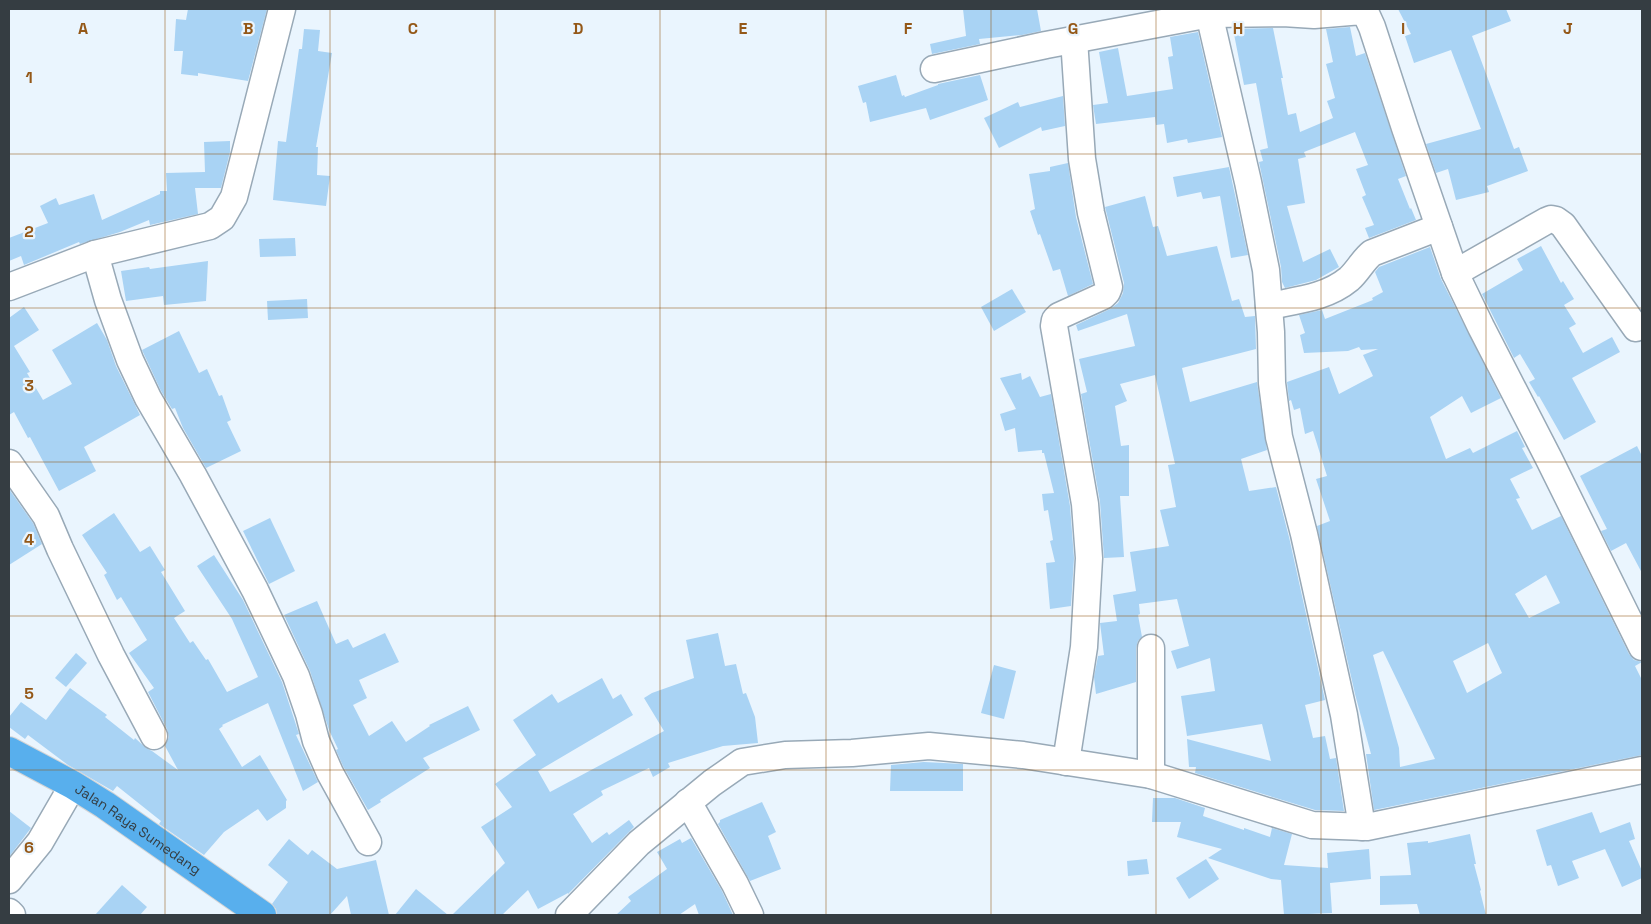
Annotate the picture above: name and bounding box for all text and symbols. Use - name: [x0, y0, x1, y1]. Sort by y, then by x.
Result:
- text: A: [78, 18, 88, 39]
- text: B: [243, 18, 253, 39]
- text: C: [408, 18, 418, 39]
- text: D: [573, 18, 583, 39]
- text: E: [739, 18, 748, 39]
- text: F: [904, 18, 913, 39]
- text: G: [1068, 18, 1078, 39]
- text: H: [1233, 18, 1243, 39]
- text: I: [1401, 18, 1405, 39]
- text: J: [1563, 18, 1573, 39]
- text: 1: [25, 67, 33, 88]
- text: 2: [24, 221, 34, 242]
- text: 3: [24, 375, 34, 396]
- text: 4: [24, 529, 34, 550]
- text: 5: [24, 683, 34, 704]
- street label: Jalan Raya Sumedang: [72, 780, 205, 878]
- text: 6: [24, 837, 34, 858]

